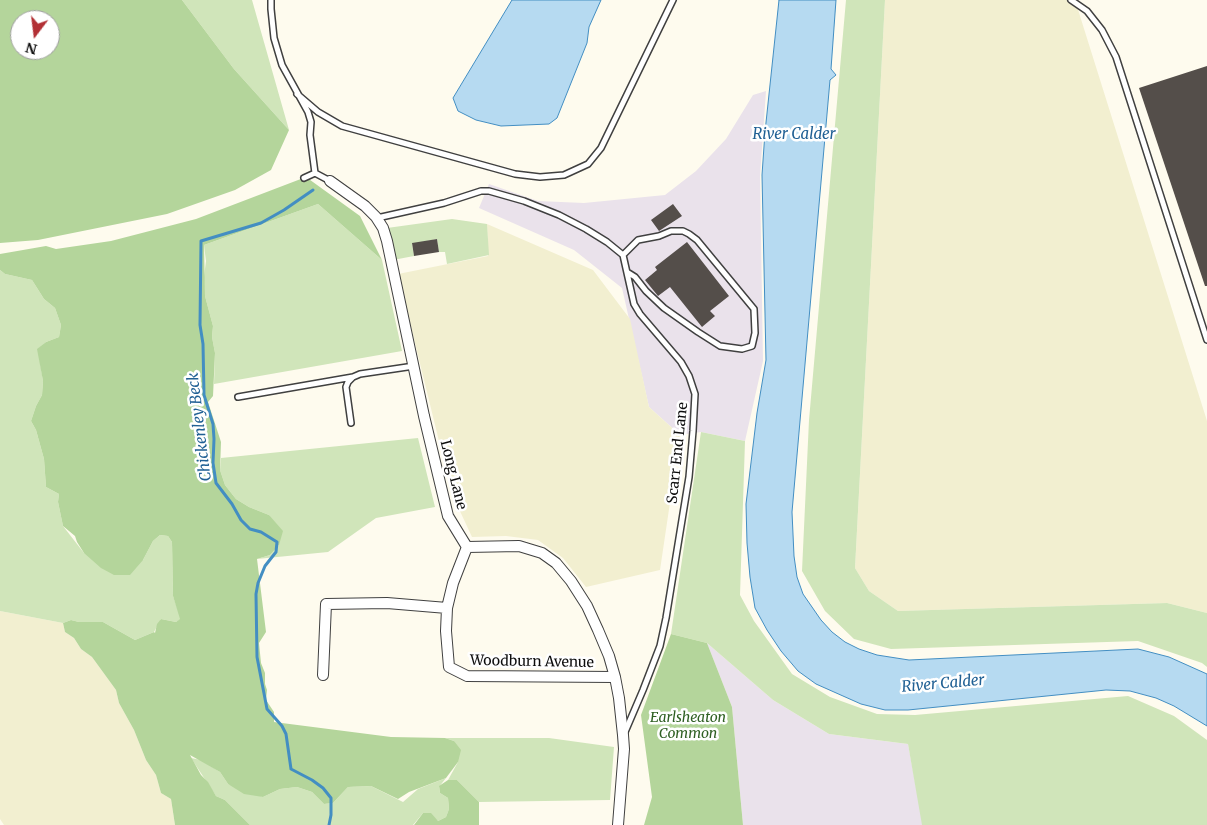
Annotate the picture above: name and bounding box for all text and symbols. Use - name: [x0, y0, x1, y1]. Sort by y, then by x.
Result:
- north arrow: [10, 10, 60, 60]
- text: N: [24, 38, 39, 59]
- water label: River Calder: [752, 126, 836, 144]
- water label: Chickenley Beck: [184, 372, 216, 482]
- street label: Scarr End Lane: [664, 401, 692, 505]
- street label: Long Lane: [436, 438, 470, 512]
- street label: Woodburn Avenue: [470, 653, 594, 671]
- water label: River Calder: [901, 671, 985, 697]
- park label: Earlsheaton Common: [650, 710, 726, 742]

